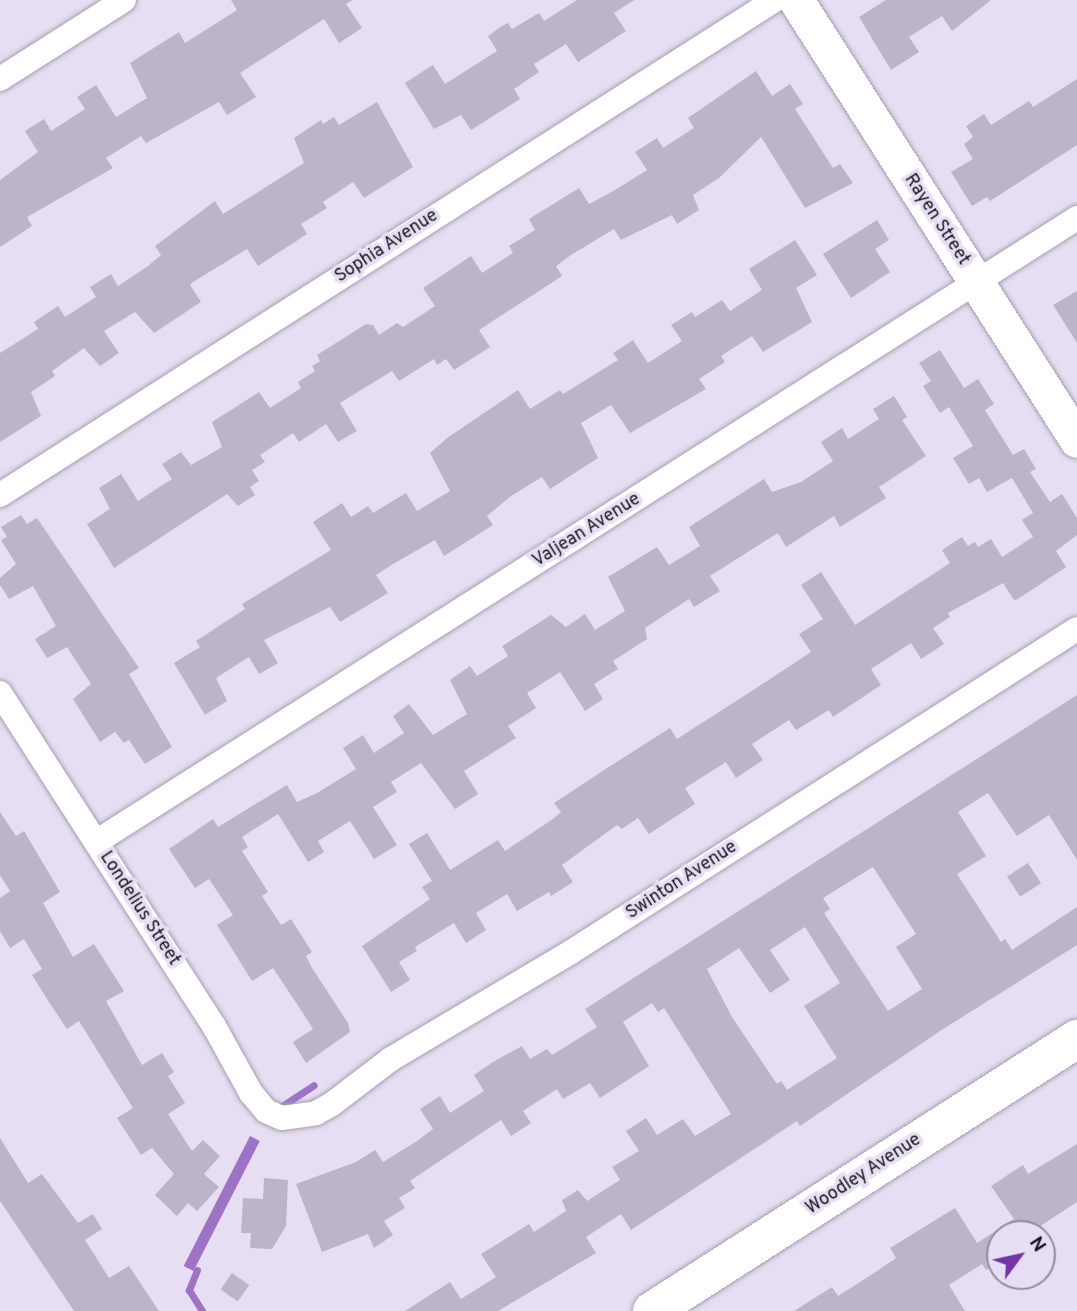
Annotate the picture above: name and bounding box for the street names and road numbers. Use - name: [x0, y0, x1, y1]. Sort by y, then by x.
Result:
- street label: Rayen Street: [899, 170, 973, 270]
- street label: Sophia Avenue: [331, 205, 443, 289]
- street label: Valjean Avenue: [529, 489, 645, 573]
- street label: Swinton Avenue: [622, 837, 742, 925]
- street label: Londelius Street: [94, 848, 184, 970]
- street label: Woodley Avenue: [802, 1130, 926, 1220]

